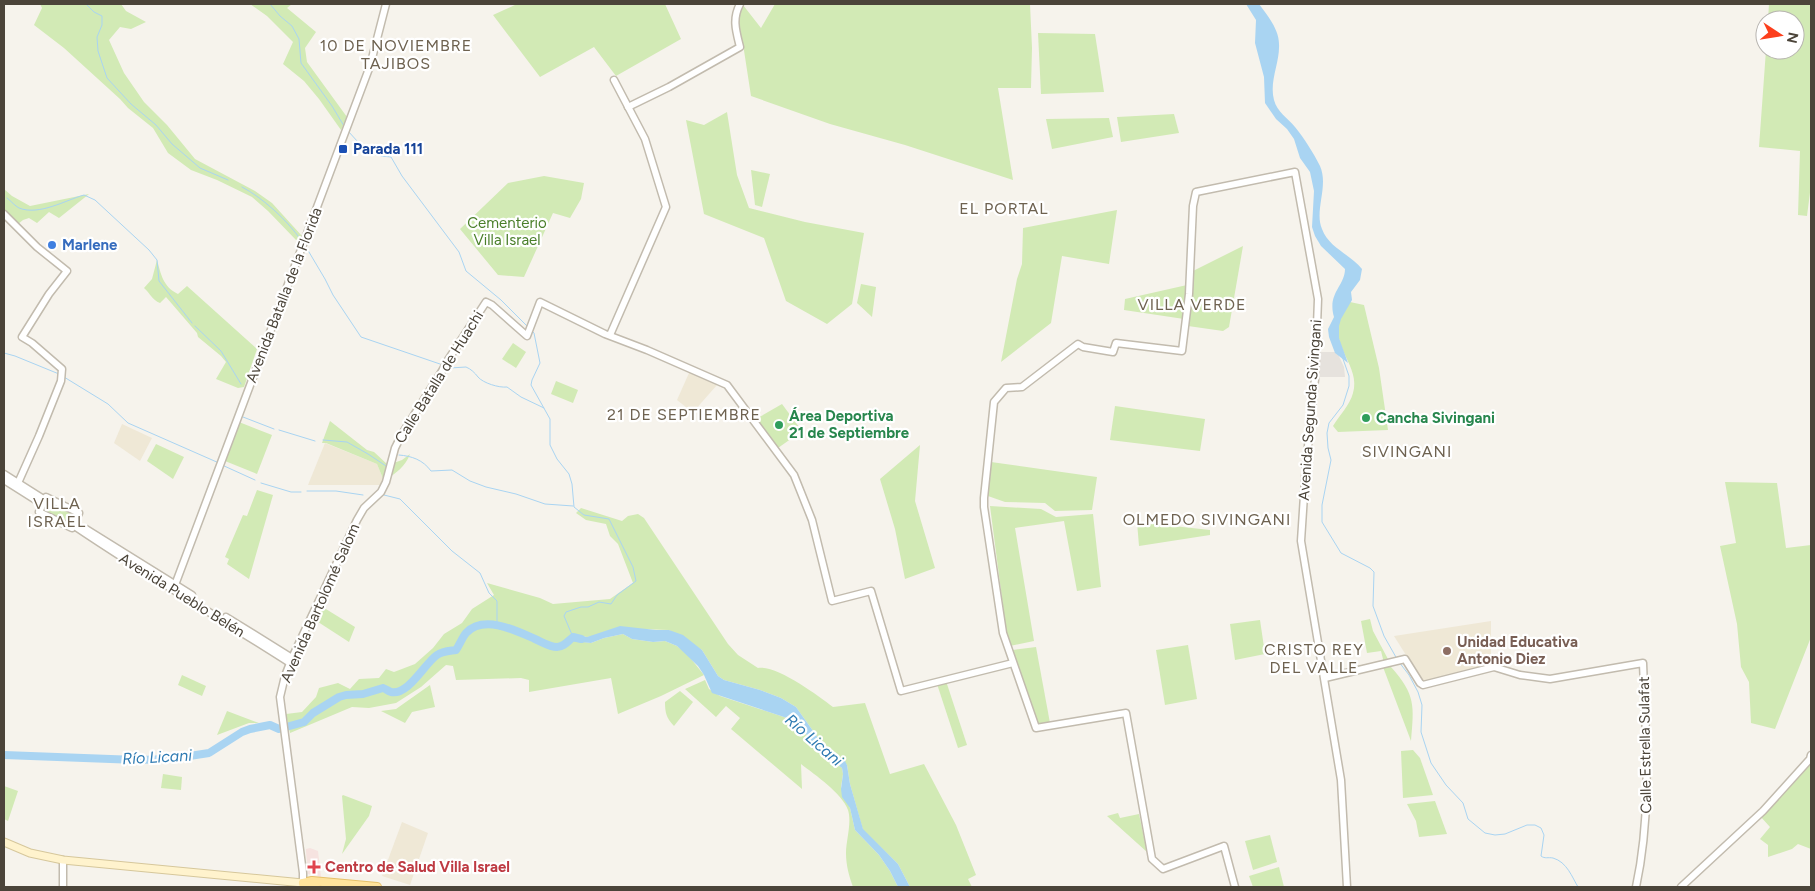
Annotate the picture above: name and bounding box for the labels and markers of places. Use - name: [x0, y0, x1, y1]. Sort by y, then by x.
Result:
- place label: Parada 111: [353, 140, 423, 158]
- marker: Parada 111: [337, 143, 349, 155]
- place label: Marlene: [62, 236, 118, 254]
- marker: Marlene: [46, 239, 58, 251]
- place label: Área Deportiva 21 de Septiembre: [789, 407, 910, 442]
- place label: Cancha Sivingani: [1376, 409, 1495, 427]
- marker: Cancha Sivingani: [1360, 412, 1372, 424]
- marker: Área Deportiva 21 de Septiembre: [773, 419, 785, 431]
- place label: Unidad Educativa Antonio Diez: [1457, 633, 1578, 668]
- marker: Unidad Educativa Antonio Diez: [1441, 645, 1453, 657]
- place label: Centro de Salud Villa Israel: [325, 858, 510, 876]
- marker: Centro de Salud Villa Israel: [307, 860, 321, 874]

